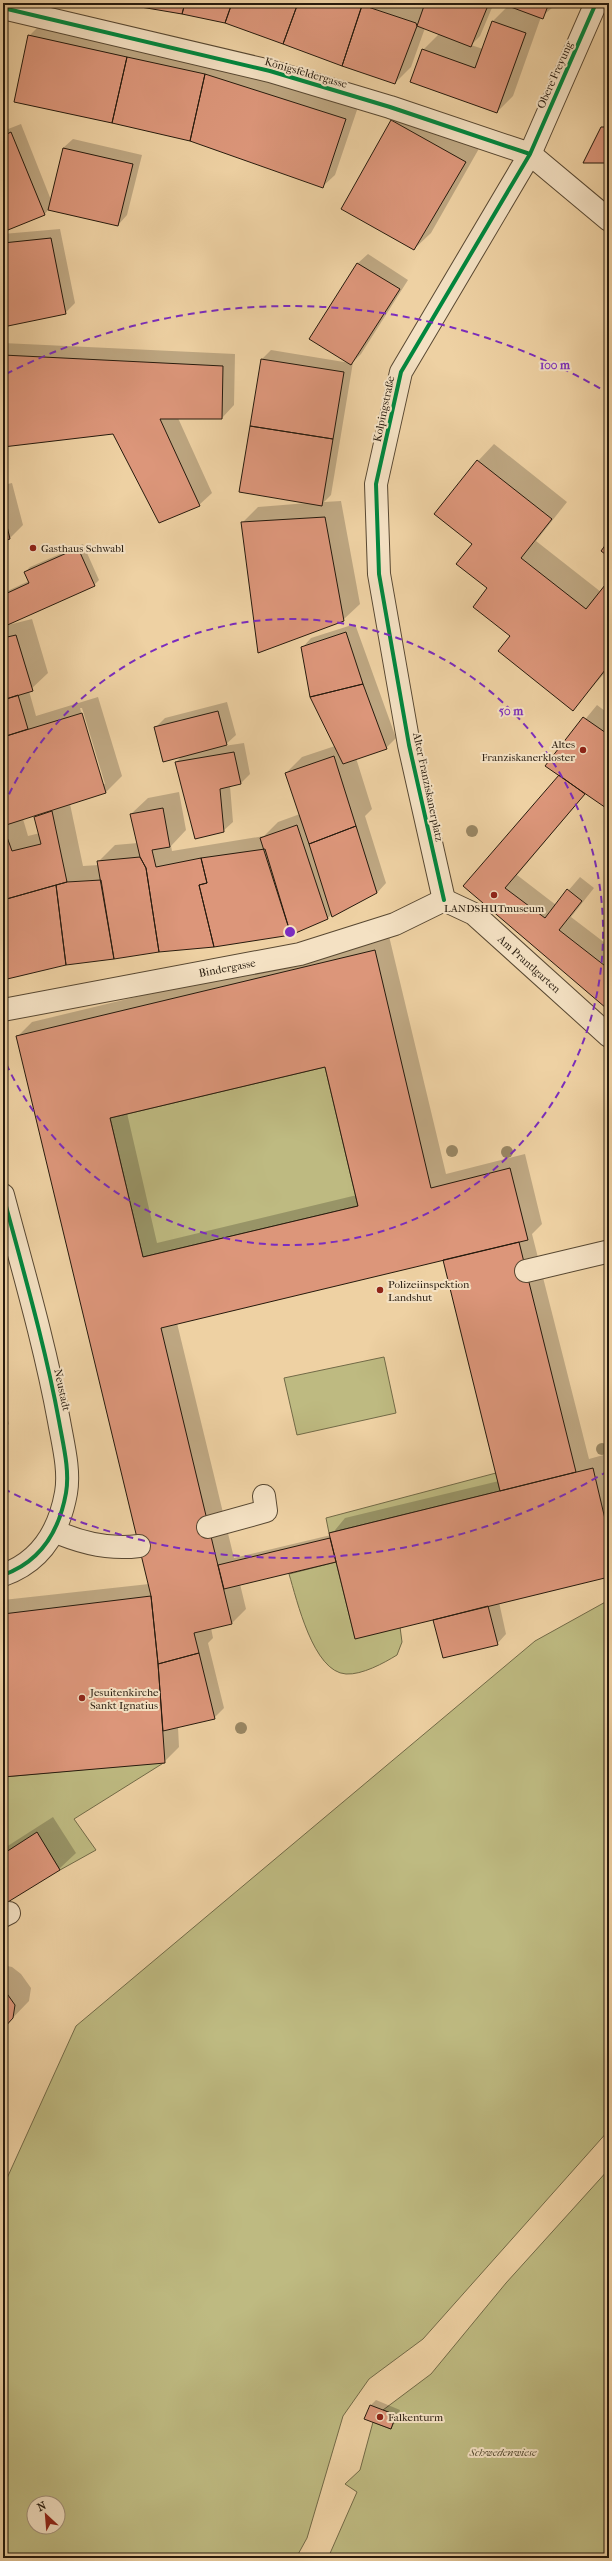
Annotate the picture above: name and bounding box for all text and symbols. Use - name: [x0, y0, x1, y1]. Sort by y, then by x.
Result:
- street label: Obere Freyung: [534, 39, 576, 111]
- street label: Königsfeldergasse: [263, 55, 349, 91]
- text: 100 m: [540, 358, 571, 372]
- street label: Kolpingstraße: [371, 374, 397, 443]
- place label: Gasthaus Schwabl: [41, 542, 124, 555]
- marker: Gasthaus Schwabl: [28, 543, 38, 553]
- text: 50 m: [499, 704, 524, 718]
- street label: Alter Franziskanerplatz: [410, 730, 446, 843]
- place label: Altes Franziskanerkloster: [481, 738, 575, 764]
- marker: Altes Franziskanerkloster: [578, 745, 588, 755]
- marker: LANDSHUTmuseum: [489, 890, 499, 900]
- place label: LANDSHUTmuseum: [444, 902, 545, 915]
- centre of rings: [283, 925, 297, 939]
- street label: Am Prantlgarten: [495, 932, 564, 996]
- street label: Bindergasse: [198, 956, 257, 979]
- place label: Polizeiinspektion Landshut: [388, 1278, 470, 1304]
- marker: Polizeiinspektion Landshut: [375, 1285, 385, 1295]
- street label: Neustadt: [51, 1368, 73, 1412]
- place label: Jesuitenkirche Sankt Ignatius: [89, 1686, 159, 1712]
- marker: Jesuitenkirche Sankt Ignatius: [77, 1693, 87, 1703]
- place label: Falkenturm: [388, 2411, 444, 2424]
- marker: Falkenturm: [375, 2412, 385, 2422]
- park label: Schwedenwiese: [469, 2446, 537, 2459]
- north arrow: [26, 2495, 66, 2535]
- text: N: [35, 2499, 49, 2514]

